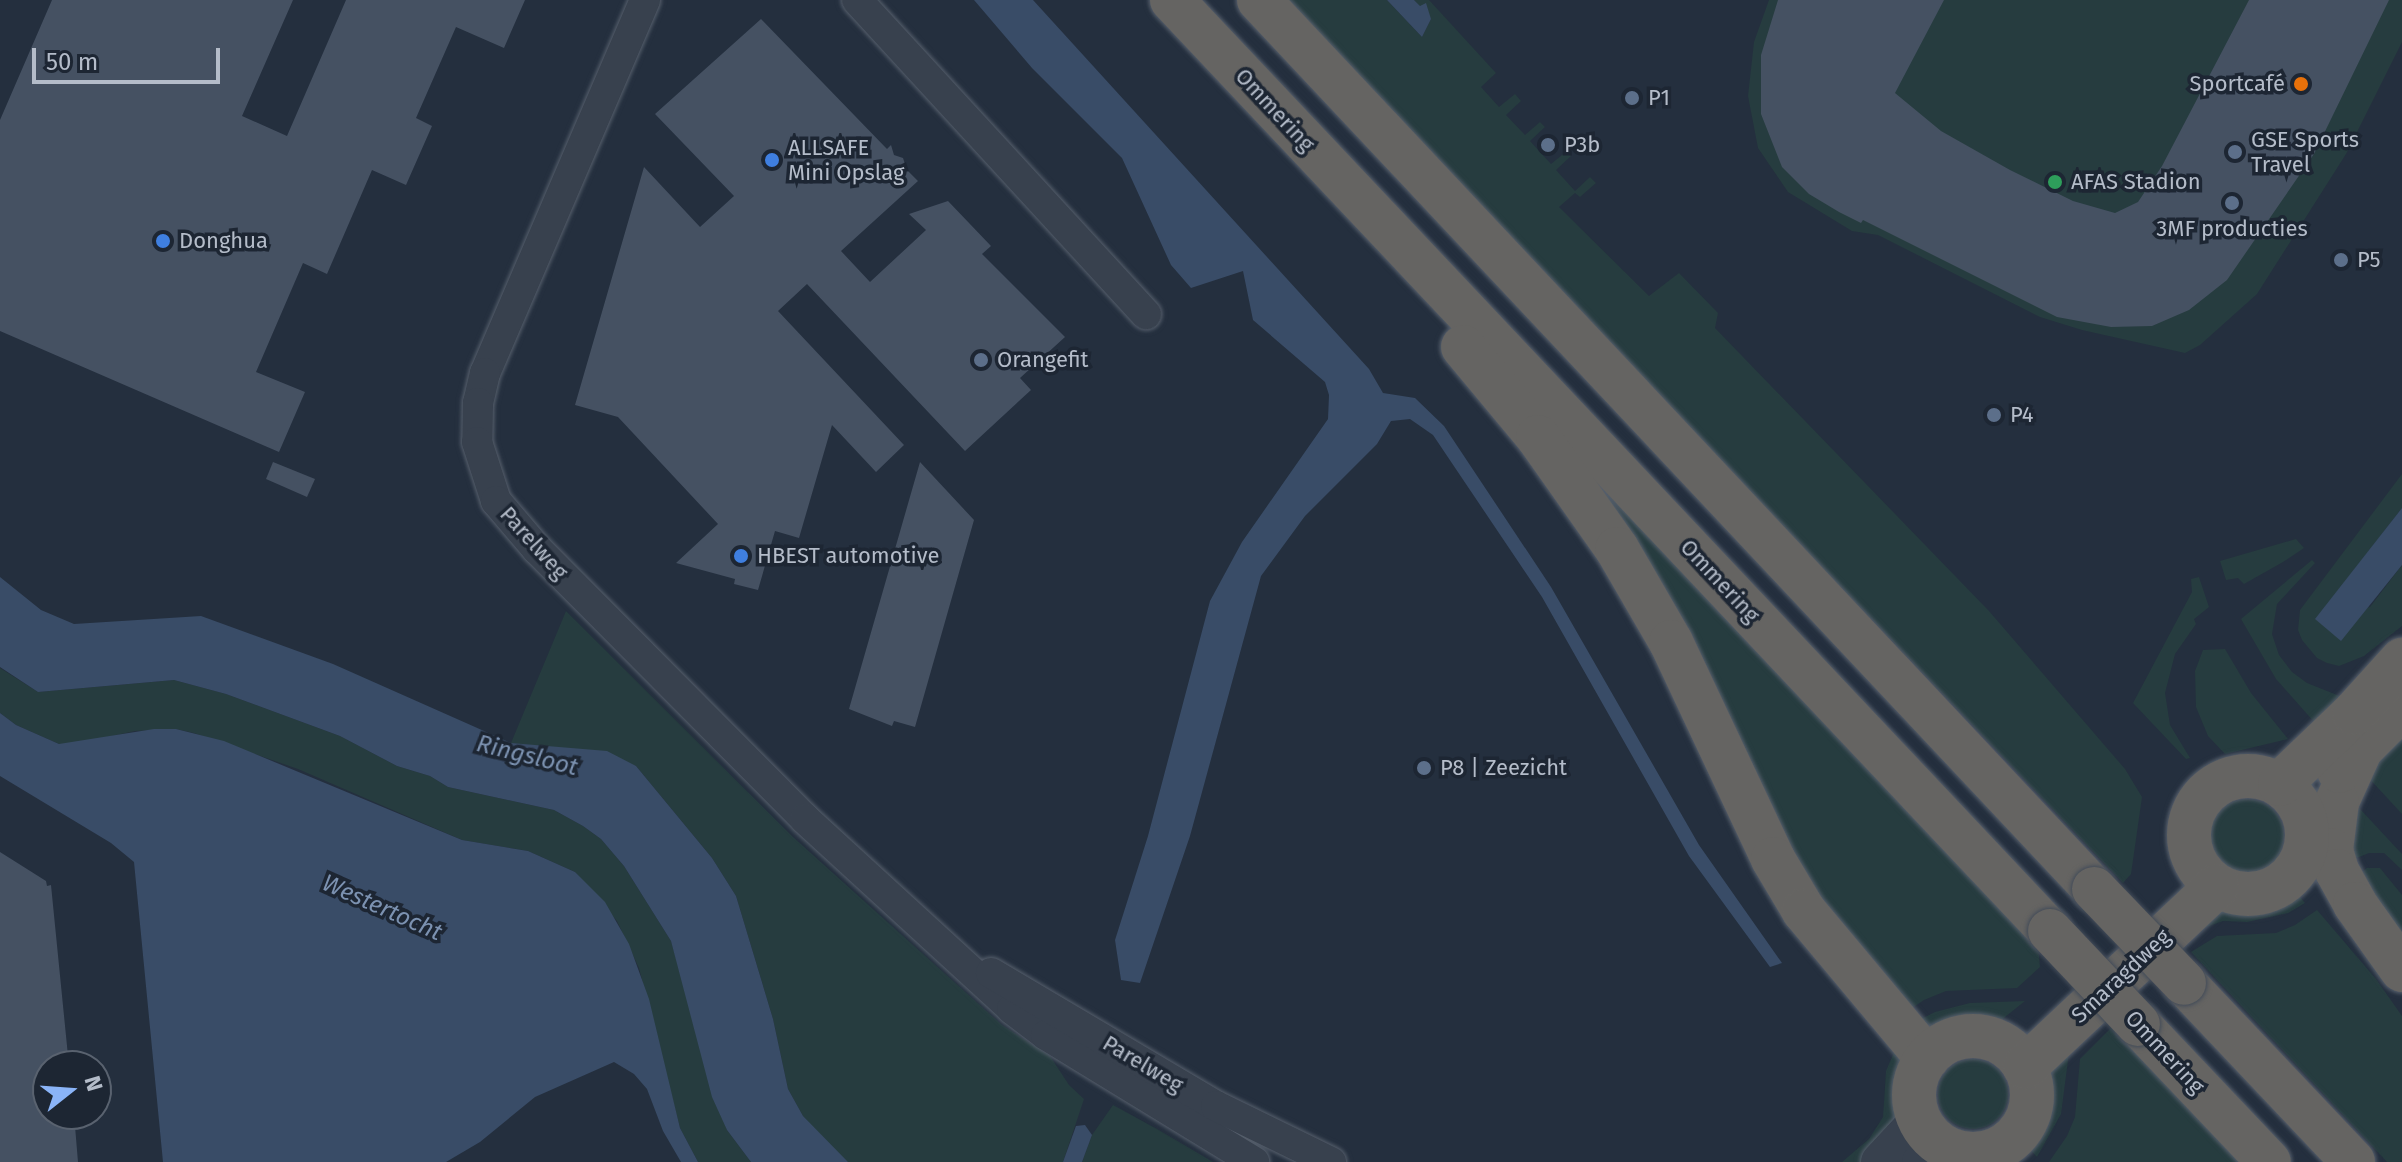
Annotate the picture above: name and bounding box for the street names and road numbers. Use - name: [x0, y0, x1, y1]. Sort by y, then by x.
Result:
- street label: Ommering: [1230, 63, 1320, 157]
- street label: Parelweg: [494, 501, 574, 585]
- street label: Ommering: [1675, 534, 1765, 628]
- street label: Smaragdweg: [2066, 923, 2176, 1029]
- street label: Ommering: [2120, 1005, 2210, 1099]
- street label: Parelweg: [1098, 1030, 1188, 1098]

